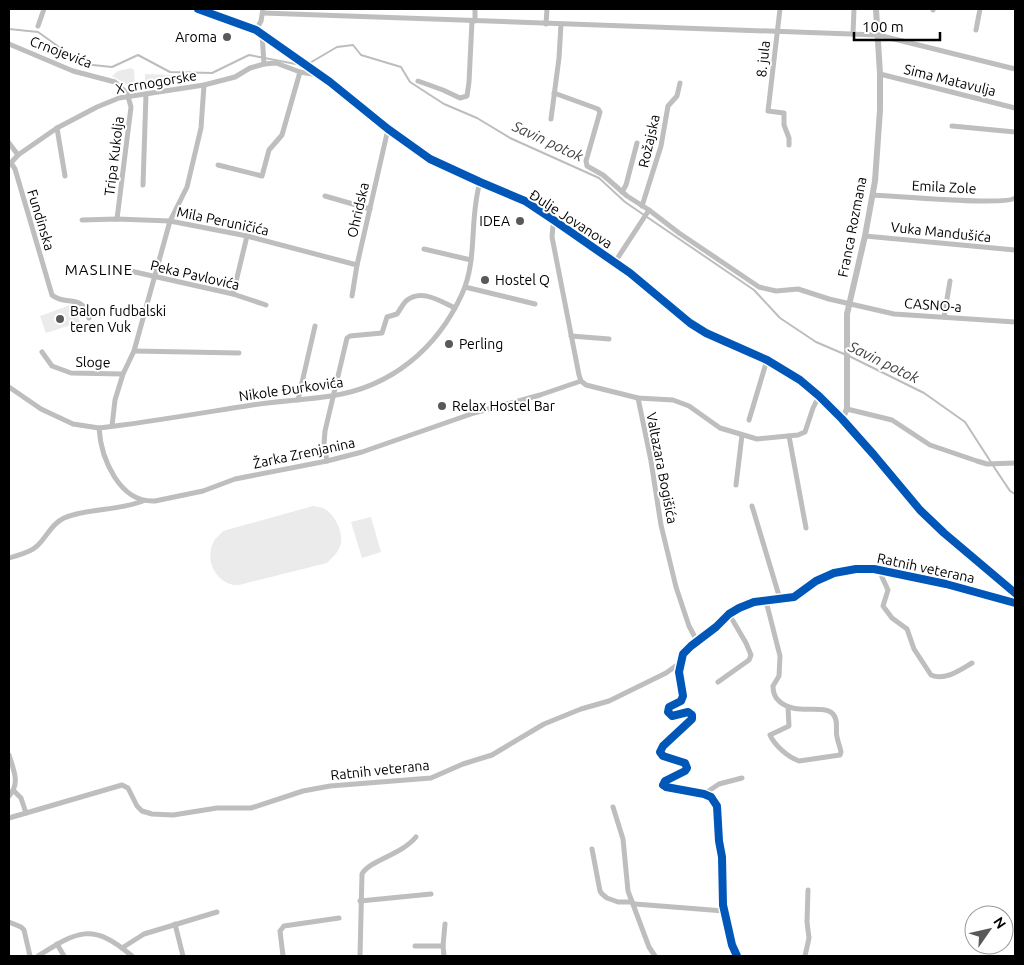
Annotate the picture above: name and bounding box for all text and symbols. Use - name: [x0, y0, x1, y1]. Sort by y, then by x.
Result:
- scale bar: [854, 10, 940, 42]
- text: 100 m: [862, 18, 904, 35]
- place label: Aroma: [175, 29, 217, 45]
- marker: Aroma: [221, 31, 233, 43]
- street label: Crnojevića: [28, 33, 94, 71]
- street label: 8. jula: [753, 40, 773, 78]
- street label: Sima Matavulja: [902, 61, 998, 99]
- street label: X crnogorske: [114, 67, 198, 97]
- street label: Rožajska: [635, 113, 663, 169]
- street label: Tripa Kukolja: [101, 115, 127, 197]
- water label: Savin potok: [509, 117, 586, 165]
- street label: Franca Rozmana: [834, 175, 870, 279]
- street label: Emila Zole: [911, 177, 977, 197]
- street label: Ohridska: [344, 181, 372, 239]
- street label: Đulje Jovanova: [527, 186, 615, 252]
- street label: Fundinska: [24, 188, 58, 252]
- street label: Mila Peruničića: [175, 203, 271, 239]
- place label: IDEA: [479, 213, 510, 229]
- marker: IDEA: [514, 215, 526, 227]
- street label: Vuka Mandušića: [890, 219, 992, 245]
- street label: Peka Pavlovića: [149, 257, 241, 293]
- district label: MASLINE: [65, 261, 133, 278]
- place label: Hostel Q: [495, 272, 550, 288]
- marker: Hostel Q: [479, 274, 491, 286]
- street label: CASNO-a: [904, 295, 962, 315]
- place label: Balon fudbalski teren Vuk: [70, 303, 166, 335]
- marker: Balon fudbalski teren Vuk: [54, 313, 66, 325]
- place label: Perling: [459, 336, 503, 352]
- water label: Savin potok: [845, 337, 922, 386]
- marker: Perling: [443, 338, 455, 350]
- street label: Sloge: [75, 354, 111, 370]
- street label: Nikole Đurkovića: [238, 374, 344, 404]
- place label: Relax Hostel Bar: [452, 398, 556, 414]
- marker: Relax Hostel Bar: [436, 400, 448, 412]
- street label: Valtazara Bogišića: [643, 411, 681, 525]
- street label: Žarka Zrenjanina: [251, 433, 357, 472]
- street label: Ratnih veterana: [876, 550, 976, 586]
- street label: Ratnih veterana: [330, 757, 430, 783]
- north arrow: [964, 905, 1014, 955]
- text: N: [990, 914, 1009, 932]

